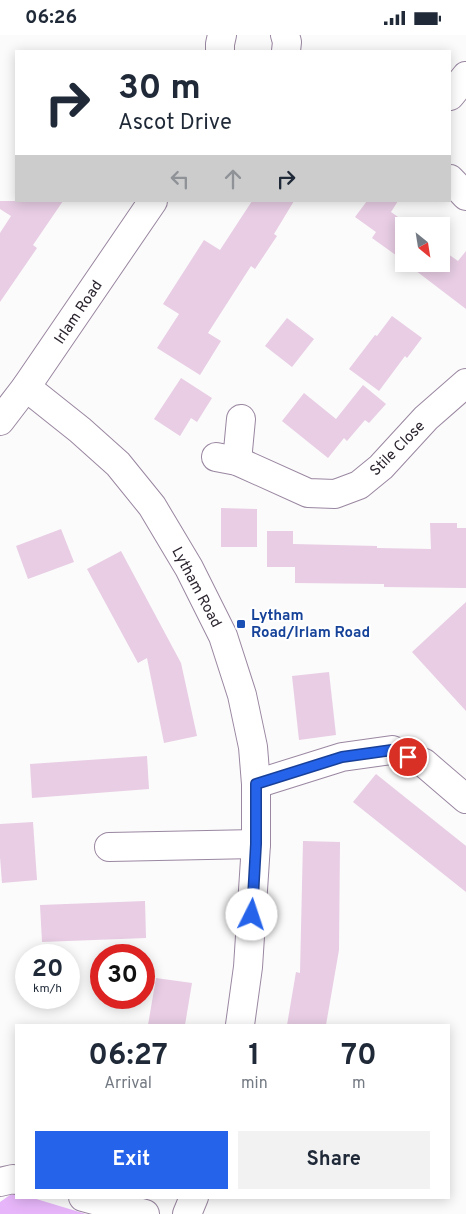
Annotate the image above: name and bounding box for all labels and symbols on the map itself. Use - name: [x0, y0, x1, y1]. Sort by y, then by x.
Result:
- north arrow: [395, 217, 450, 273]
- street label: Irlam Road: [51, 277, 108, 348]
- street label: Stile Close: [366, 417, 430, 481]
- street label: Lytham Road: [166, 544, 225, 631]
- place label: Lytham Road/Irlam Road: [251, 607, 370, 643]
- marker: Lytham Road/Irlam Road: [235, 618, 247, 630]
- pin: [387, 736, 429, 778]
- position arrow: [225, 888, 277, 940]
- speed limit sign: 30: [90, 944, 155, 1009]

